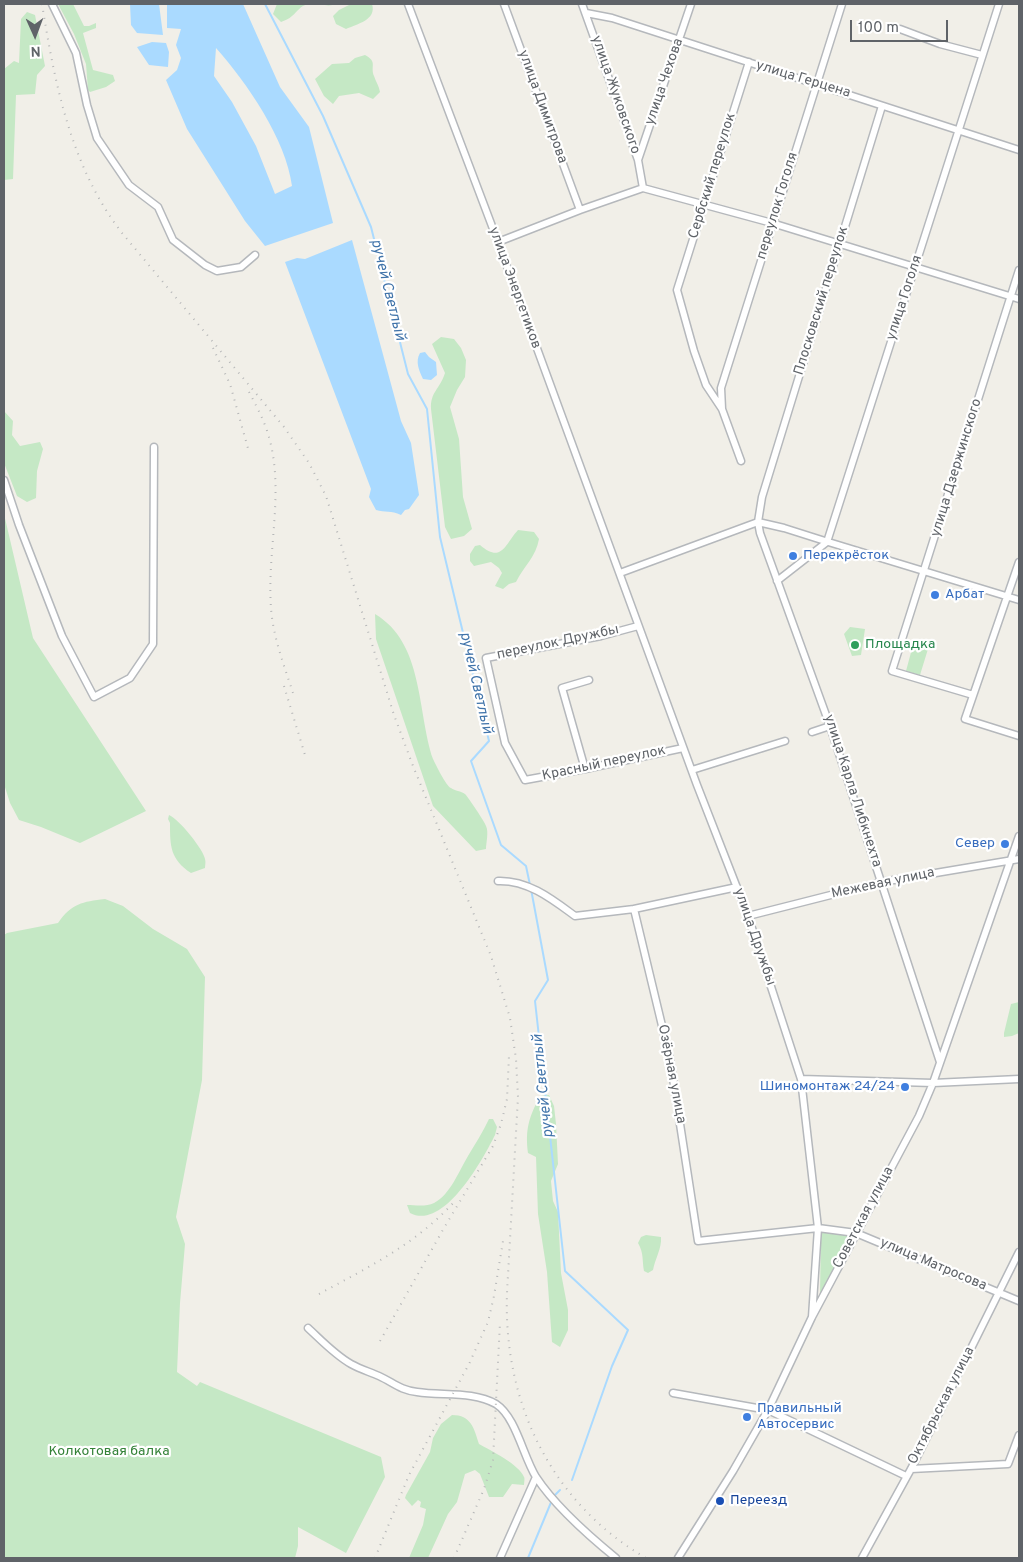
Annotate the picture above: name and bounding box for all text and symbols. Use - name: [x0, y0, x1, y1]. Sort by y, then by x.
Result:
- north arrow: [10, 10, 60, 60]
- scale bar: [853, 10, 950, 42]
- text: 100 m: [858, 19, 899, 38]
- street label: улица Жуковского: [587, 34, 643, 156]
- street label: улица Чехова: [642, 36, 688, 128]
- text: N: [30, 42, 41, 59]
- street label: улица Димитрова: [514, 48, 570, 166]
- street label: улица Герцена: [754, 58, 852, 102]
- street label: Сербский переулок: [686, 111, 740, 241]
- street label: переулок Гоголя: [754, 150, 802, 262]
- street label: Плосковский переулок: [791, 224, 853, 378]
- street label: улица Энергетиков: [484, 225, 544, 351]
- water label: ручей Светлый: [366, 237, 408, 343]
- street label: улица Гоголя: [883, 253, 927, 343]
- street label: улица Дзержинского: [928, 397, 986, 539]
- place label: Перекрёсток: [803, 548, 889, 564]
- marker: Перекрёсток: [787, 550, 799, 562]
- place label: Арбат: [945, 587, 984, 603]
- marker: Арбат: [929, 589, 941, 601]
- street label: переулок Дружбы: [495, 622, 621, 664]
- water label: ручей Светлый: [455, 630, 495, 736]
- place label: Площадка: [865, 637, 935, 653]
- marker: Площадка: [849, 639, 861, 651]
- street label: улица Карла Либкнехта: [819, 712, 885, 870]
- street label: Красный переулок: [541, 743, 667, 785]
- place label: Север: [955, 836, 995, 852]
- marker: Север: [999, 838, 1011, 850]
- street label: Межевая улица: [830, 865, 936, 903]
- street label: улица Дружбы: [730, 886, 778, 988]
- street label: Озёрная улица: [653, 1023, 689, 1125]
- water label: ручей Светлый: [530, 1033, 558, 1139]
- place label: Шиномонтаж 24/24: [760, 1079, 895, 1095]
- marker: Шиномонтаж 24/24: [899, 1081, 911, 1093]
- street label: Советская улица: [830, 1164, 898, 1272]
- street label: улица Матросова: [877, 1235, 989, 1295]
- street label: Октябрьская улица: [905, 1344, 979, 1468]
- place label: Правильный Автосервис: [757, 1401, 842, 1434]
- marker: Правильный Автосервис: [741, 1411, 753, 1423]
- park label: Колкотовая балка: [48, 1444, 170, 1460]
- place label: Переезд: [730, 1493, 787, 1509]
- marker: Переезд: [714, 1495, 726, 1507]

